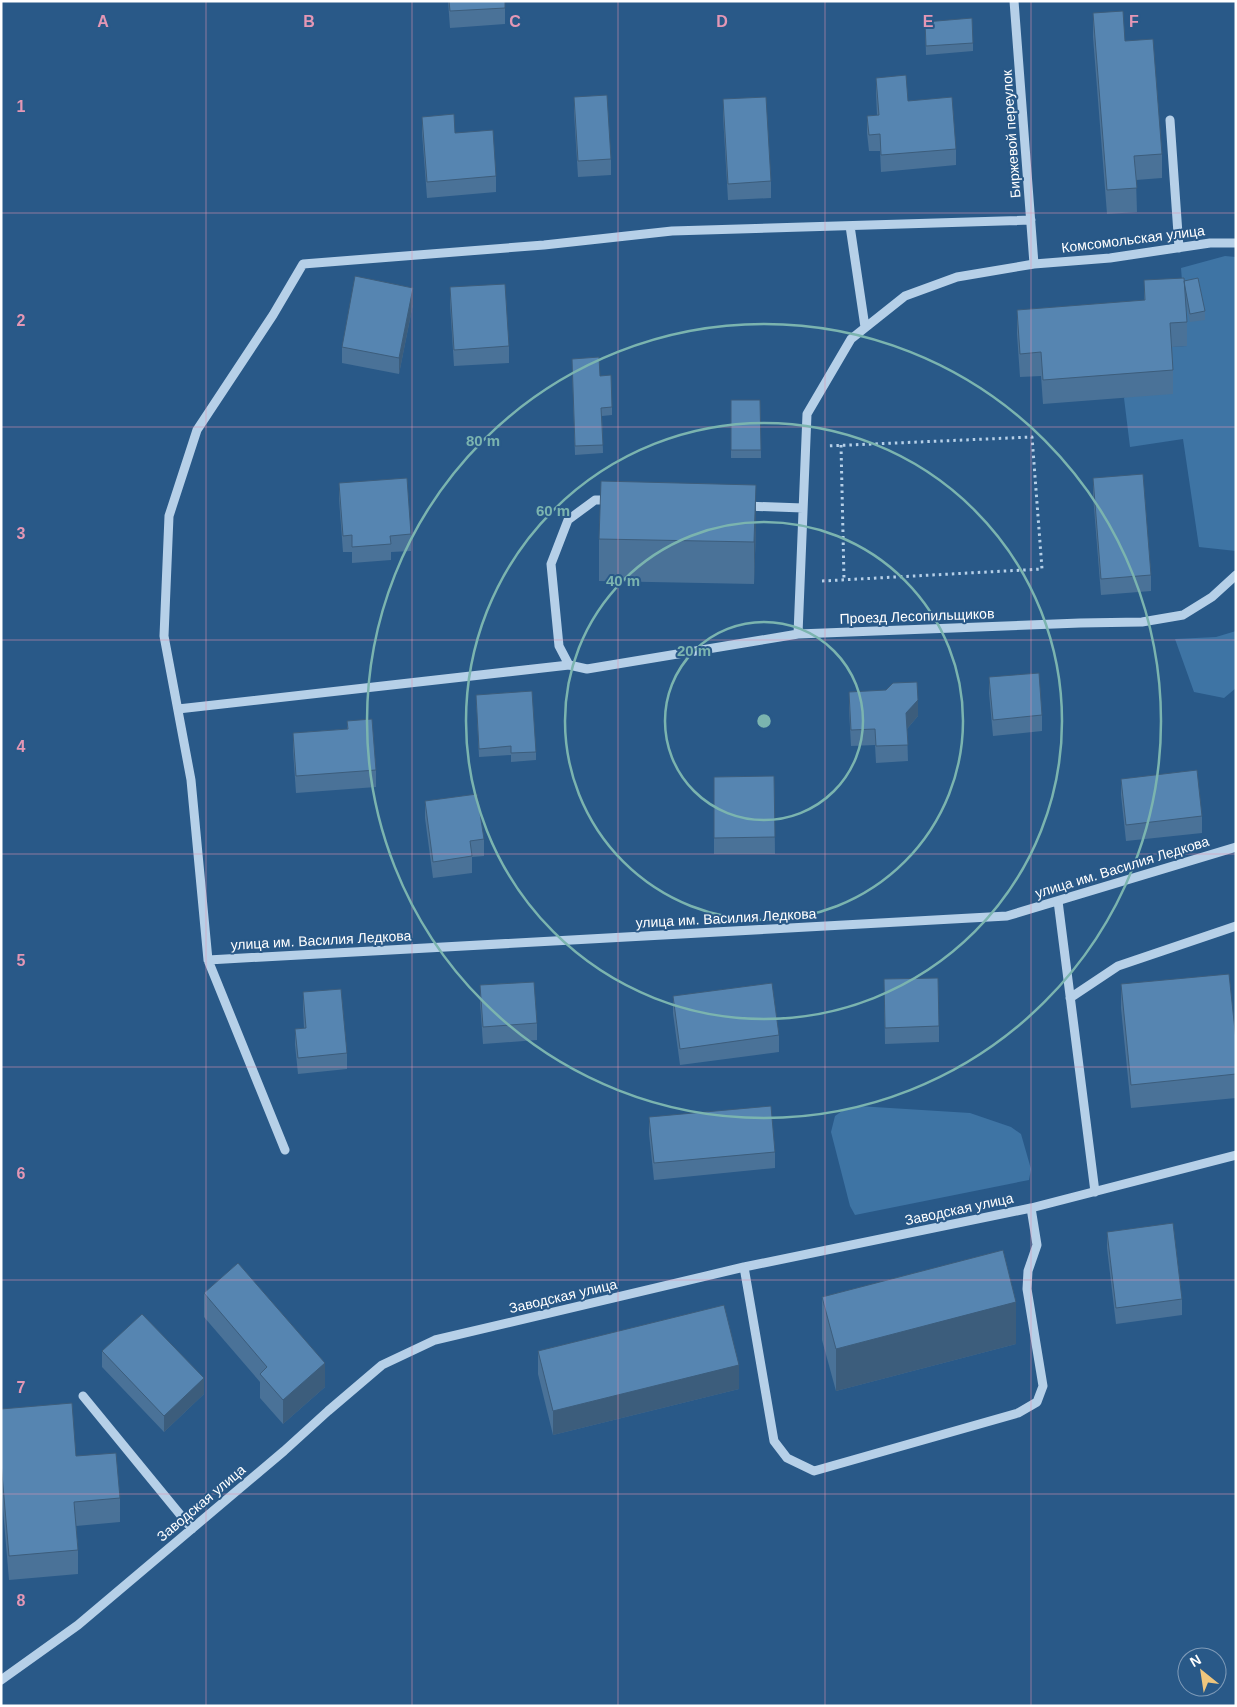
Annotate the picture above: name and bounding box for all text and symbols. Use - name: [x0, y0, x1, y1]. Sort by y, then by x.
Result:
- text: A: [97, 13, 109, 30]
- text: B: [303, 13, 315, 30]
- text: C: [509, 13, 521, 30]
- text: D: [716, 13, 728, 30]
- text: E: [923, 13, 934, 30]
- text: F: [1129, 13, 1139, 30]
- street label: Биржевой переулок: [998, 69, 1023, 199]
- text: 1: [17, 98, 26, 115]
- street label: Комсомольская улица: [1060, 222, 1206, 256]
- text: 2: [17, 312, 26, 329]
- text: 80 m: [466, 432, 500, 449]
- text: 60 m: [536, 502, 570, 519]
- text: 3: [17, 525, 26, 542]
- text: 40 m: [606, 572, 640, 589]
- street label: Проезд Лесопильщиков: [839, 605, 995, 627]
- text: 20 m: [677, 642, 711, 659]
- centre of rings: [755, 712, 773, 730]
- text: 4: [17, 738, 26, 755]
- street label: улица им. Василия Ледкова: [1033, 833, 1211, 901]
- street label: улица им. Василия Ледкова: [635, 905, 817, 931]
- street label: улица им. Василия Ледкова: [230, 927, 412, 953]
- text: 5: [17, 952, 26, 969]
- text: 6: [17, 1165, 26, 1182]
- street label: Заводская улица: [903, 1190, 1015, 1228]
- street label: Заводская улица: [507, 1276, 619, 1316]
- text: 7: [17, 1379, 26, 1396]
- street label: Заводская улица: [154, 1461, 249, 1545]
- text: 8: [17, 1592, 26, 1609]
- north arrow: [1177, 1647, 1227, 1697]
- text: N: [1187, 1651, 1204, 1670]

